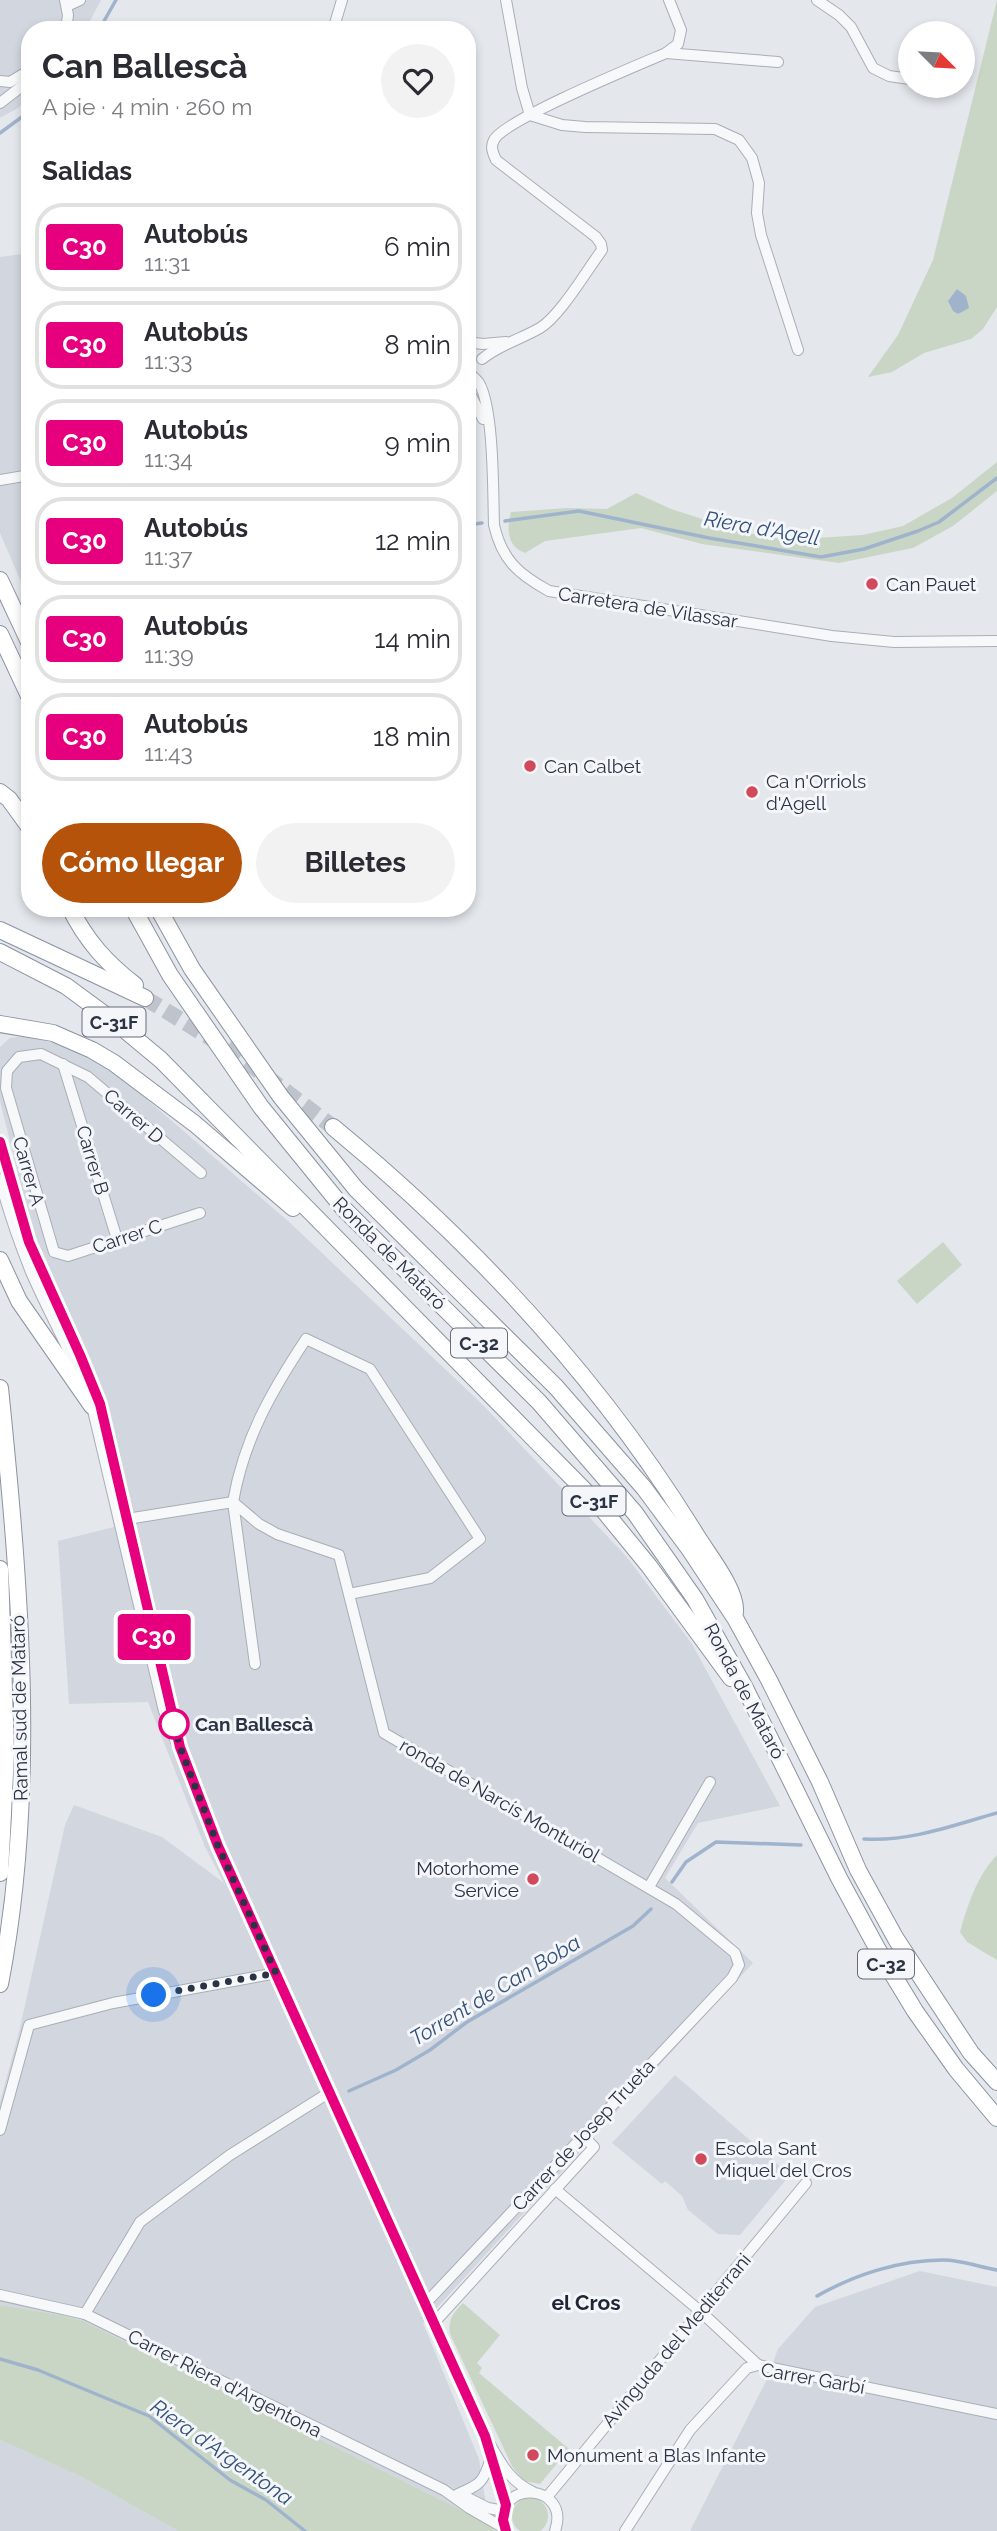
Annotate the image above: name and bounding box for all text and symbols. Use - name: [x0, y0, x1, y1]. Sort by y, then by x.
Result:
- north arrow: [898, 21, 975, 98]
- map controls: [898, 21, 975, 98]
- button: heart: [381, 44, 455, 118]
- text: Can Ballescà: [42, 47, 247, 86]
- text: A pie · 4 min · 260 m: [42, 93, 252, 120]
- text: Salidas: [42, 156, 132, 186]
- text: Autobús: [144, 219, 248, 249]
- text: C30: [62, 232, 107, 261]
- text: 6 min: [384, 232, 451, 262]
- text: 11:31: [144, 249, 190, 276]
- text: Autobús: [144, 317, 248, 347]
- text: C30: [62, 330, 107, 359]
- text: 8 min: [384, 330, 451, 360]
- text: 11:33: [144, 347, 193, 374]
- text: Autobús: [144, 415, 248, 445]
- text: C30: [62, 428, 107, 457]
- text: 9 min: [384, 428, 451, 458]
- text: 11:34: [144, 445, 193, 472]
- water label: Riera d'Agell: [702, 506, 822, 550]
- text: Autobús: [144, 513, 248, 543]
- text: C30: [62, 526, 107, 555]
- text: 12 min: [375, 526, 451, 556]
- text: 11:37: [144, 543, 192, 570]
- place label: Can Pauet: [886, 573, 977, 595]
- marker: Can Pauet: [864, 576, 880, 592]
- street label: Carretera de Vilassar: [557, 582, 740, 632]
- text: Autobús: [144, 611, 248, 641]
- text: C30: [62, 624, 107, 653]
- text: 14 min: [374, 624, 451, 654]
- text: 11:39: [144, 641, 194, 668]
- text: Autobús: [144, 709, 248, 739]
- text: C30: [62, 722, 107, 751]
- text: 18 min: [373, 722, 451, 752]
- text: 11:43: [144, 739, 193, 766]
- place label: Can Calbet: [544, 755, 642, 777]
- marker: Can Calbet: [522, 758, 538, 774]
- place label: Ca n'Orriols d'Agell: [766, 770, 866, 814]
- marker: Ca n'Orriols d'Agell: [744, 784, 760, 800]
- button: Cómo llegar: [42, 823, 242, 903]
- button: Billetes: [256, 823, 455, 903]
- road number: C-31F: [82, 1007, 146, 1036]
- street label: Carrer D: [100, 1084, 168, 1148]
- street label: Carrer B: [72, 1123, 114, 1197]
- street label: Carrer A: [9, 1134, 49, 1208]
- street label: Ronda de Mataró: [329, 1192, 451, 1314]
- street label: Carrer C: [90, 1214, 164, 1258]
- road number: C-32: [451, 1328, 507, 1358]
- road number: C-31F: [562, 1486, 626, 1516]
- line badge: C30: [114, 1614, 194, 1660]
- street label: Ramal sud de Mataró: [6, 1615, 32, 1801]
- street label: Ronda de Mataró: [700, 1619, 790, 1763]
- text: C30: [132, 1622, 176, 1651]
- marker: Can Ballescà: [159, 1709, 189, 1739]
- place label: Can Ballescà: [195, 1713, 313, 1735]
- street label: ronda de Narcís Monturiol: [396, 1734, 605, 1867]
- place label: Motorhome Service: [416, 1857, 519, 1901]
- marker: Motorhome Service: [525, 1871, 541, 1887]
- water label: Torrent de Can Boba: [405, 1929, 585, 2051]
- road number: C-32: [858, 1950, 914, 1978]
- your location: [136, 1977, 171, 2012]
- street label: Carrer de Josep Trueta: [507, 2055, 659, 2215]
- place label: Escola Sant Miquel del Cros: [715, 2137, 852, 2181]
- marker: Escola Sant Miquel del Cros: [693, 2151, 709, 2167]
- street label: Avinguda del Mediterrani: [597, 2249, 755, 2431]
- district label: el Cros: [551, 2290, 621, 2315]
- street label: Carrer Riera d'Argentona: [124, 2325, 326, 2441]
- street label: Carrer Garbí: [759, 2358, 868, 2398]
- water label: Riera d'Argentona: [146, 2394, 298, 2510]
- place label: Monument a Blas Infante: [547, 2444, 766, 2466]
- marker: Monument a Blas Infante: [525, 2447, 541, 2463]

